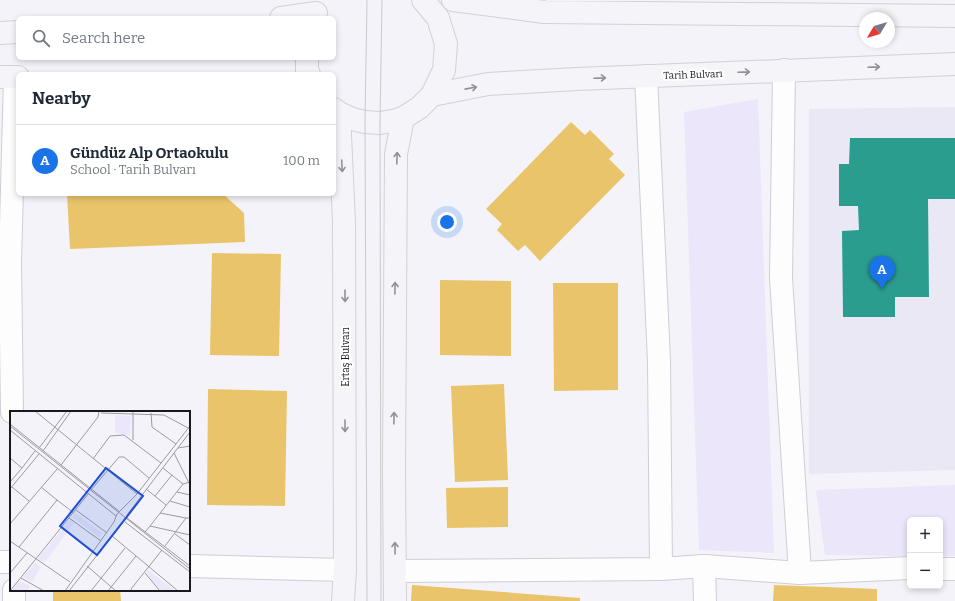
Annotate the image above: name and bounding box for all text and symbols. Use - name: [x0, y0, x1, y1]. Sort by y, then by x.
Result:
- north arrow: [859, 12, 895, 48]
- search box: [16, 16, 336, 60]
- icon: search: [30, 27, 52, 49]
- text: Search here: [62, 29, 145, 47]
- one-way arrow: [867, 63, 880, 71]
- street label: Tarih Bulvarı: [663, 68, 723, 82]
- one-way arrow: [737, 68, 750, 76]
- one-way arrow: [593, 74, 606, 82]
- one-way arrow: [464, 83, 477, 91]
- text: Nearby: [32, 88, 91, 109]
- text: Gündüz Alp Ortaokulu: [70, 144, 229, 162]
- one-way arrow: [393, 152, 400, 165]
- text: A: [40, 153, 50, 168]
- text: 100 m: [283, 153, 320, 168]
- one-way arrow: [338, 159, 345, 172]
- text: School · Tarih Bulvarı: [70, 162, 196, 177]
- your location: [437, 212, 457, 232]
- pin: A: [869, 256, 895, 289]
- one-way arrow: [391, 282, 399, 295]
- one-way arrow: [341, 289, 349, 302]
- street label: Ertaş Bulvarı: [340, 327, 352, 387]
- inset map: [10, 411, 190, 591]
- one-way arrow: [390, 412, 398, 425]
- one-way arrow: [341, 419, 349, 432]
- map controls: [907, 517, 943, 589]
- button: +: [907, 517, 943, 553]
- one-way arrow: [391, 542, 399, 555]
- button: −: [907, 553, 943, 589]

